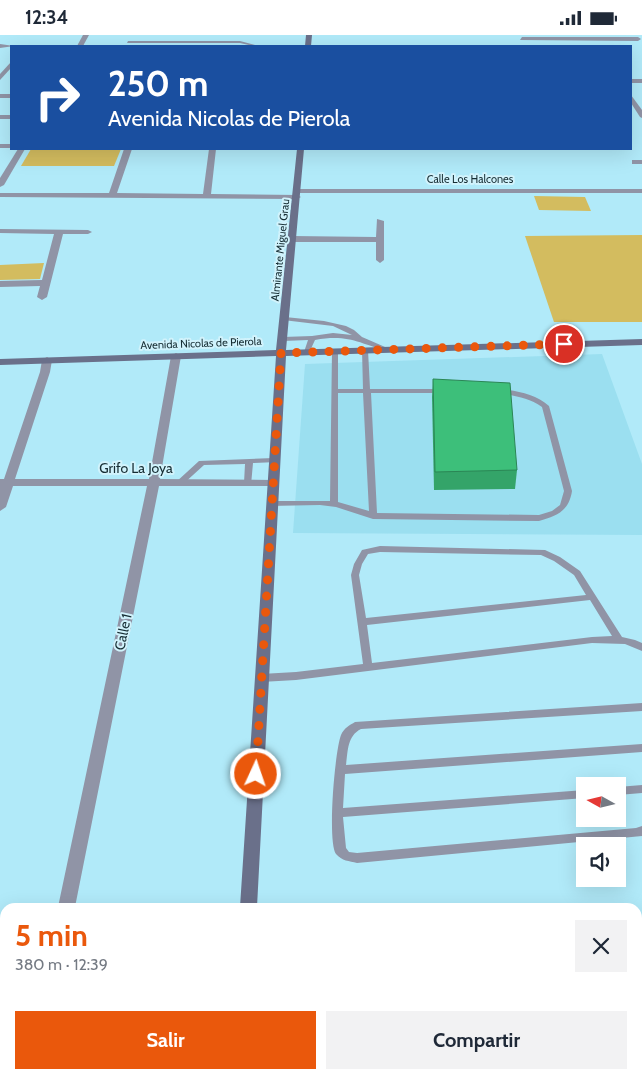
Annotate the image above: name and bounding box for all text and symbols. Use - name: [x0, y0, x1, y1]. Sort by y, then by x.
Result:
- text: 12:34: [25, 6, 68, 29]
- text: 250 m: [108, 62, 208, 105]
- icon: right: [25, 65, 90, 130]
- text: Avenida Nicolas de Pierola: [108, 105, 350, 132]
- street label: Calle Los Halcones: [427, 172, 514, 186]
- street label: Almirante Miguel Grau: [268, 198, 292, 302]
- pin: [543, 323, 585, 365]
- icon: arrive: [550, 330, 578, 358]
- street label: Avenida Nicolas de Pierola: [140, 334, 263, 352]
- street label: Grifo La Joya: [99, 459, 173, 477]
- street label: Calle 1: [110, 612, 136, 652]
- position arrow: [229, 747, 281, 799]
- north arrow: [576, 777, 626, 827]
- map controls: [576, 777, 626, 887]
- button: sound: [576, 837, 626, 887]
- text: 5 min: [15, 917, 88, 954]
- button: close: [575, 920, 627, 972]
- text: 380 m · 12:39: [15, 955, 108, 974]
- button: Salir: [15, 1011, 316, 1069]
- button: Compartir: [326, 1011, 627, 1069]

